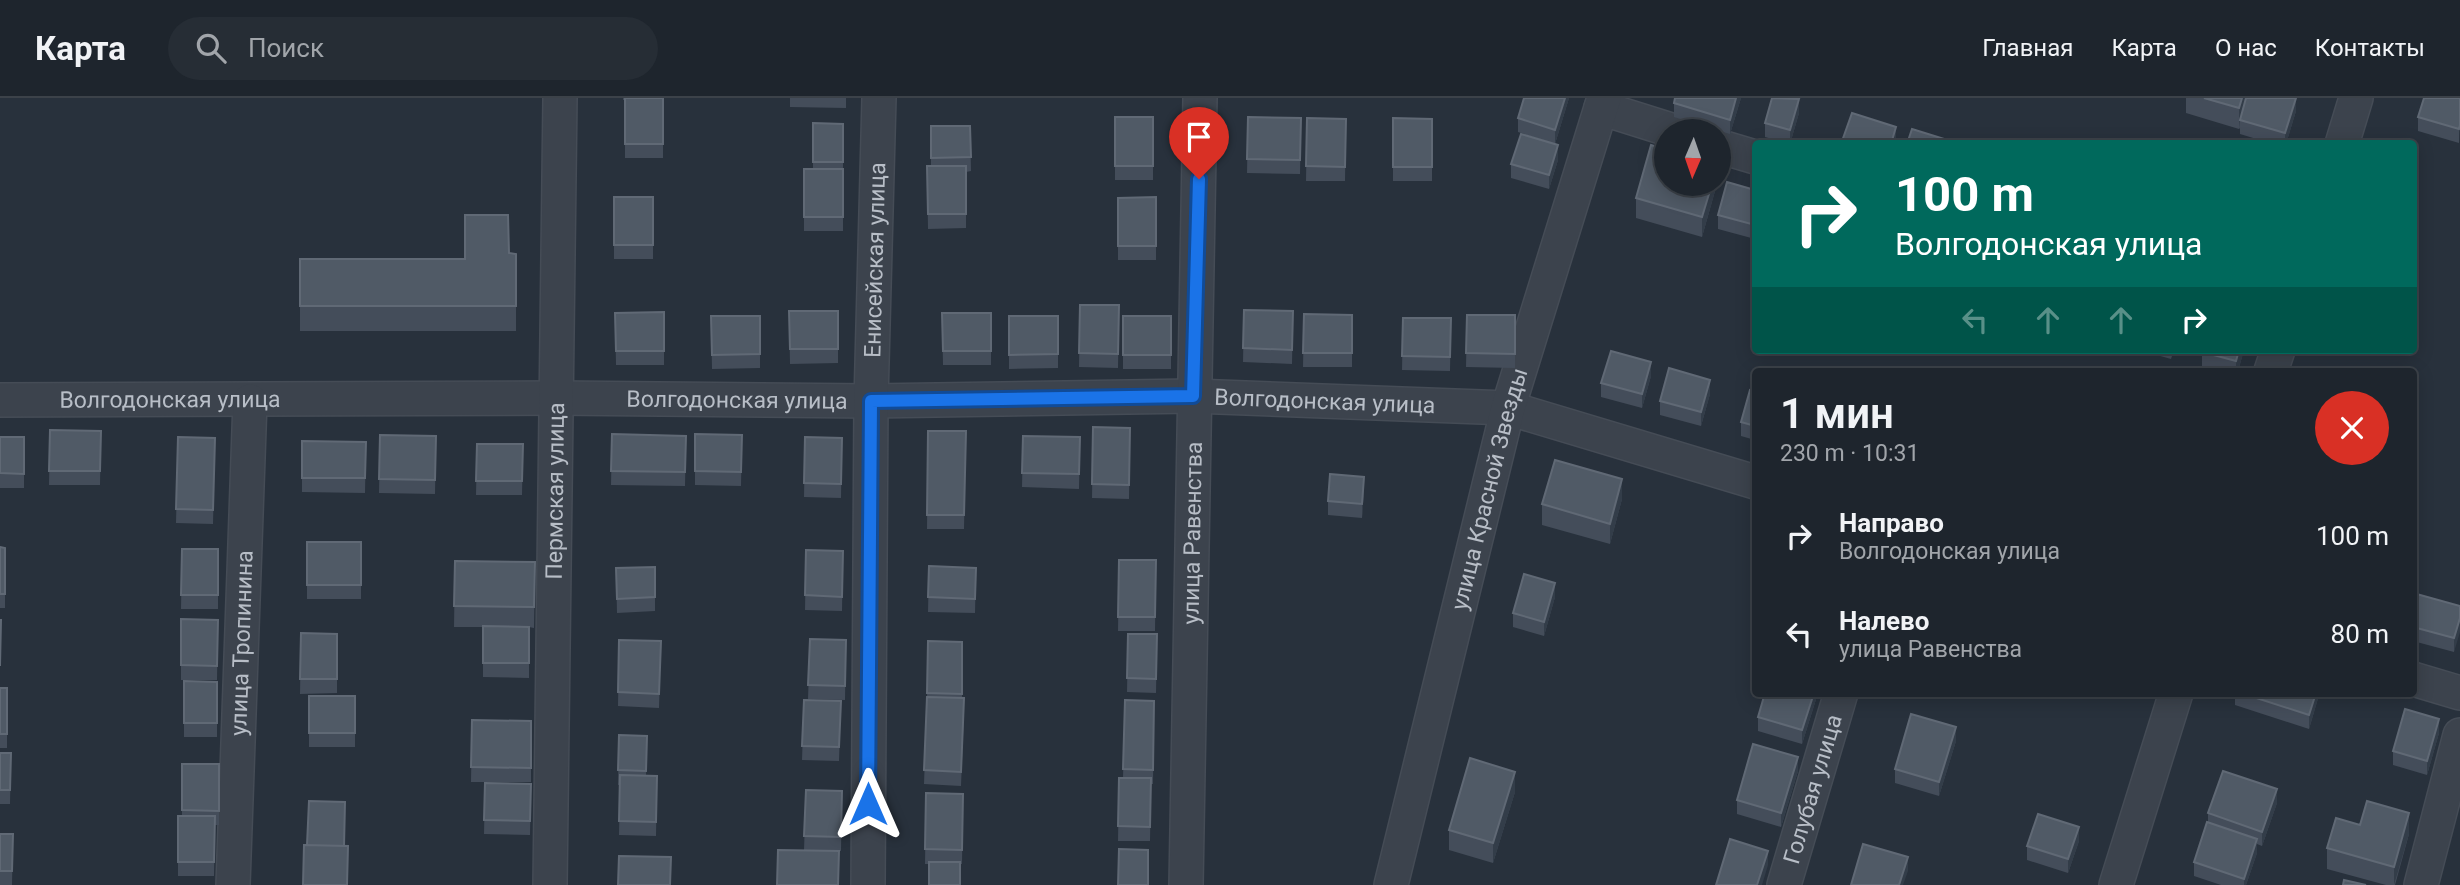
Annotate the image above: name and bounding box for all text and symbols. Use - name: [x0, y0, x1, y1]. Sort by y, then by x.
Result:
- search box: [168, 17, 658, 80]
- text: Карта: [35, 29, 126, 68]
- icon: search: [192, 29, 230, 67]
- text: Поиск: [248, 33, 324, 63]
- text: Главная: [1982, 34, 2073, 62]
- text: Карта: [2111, 34, 2177, 62]
- text: О нас: [2215, 34, 2277, 62]
- text: Контакты: [2315, 34, 2425, 62]
- pin: [1169, 107, 1229, 179]
- icon: arrive: [1180, 118, 1218, 156]
- north arrow: [1654, 119, 1731, 196]
- map controls: [1654, 119, 1731, 196]
- street label: Енисейская улица: [859, 162, 891, 358]
- text: 100 m: [1895, 166, 2034, 223]
- icon: right: [1780, 168, 1871, 259]
- text: Волгодонская улица: [1895, 225, 2203, 263]
- icon: left: [1956, 301, 1994, 339]
- icon: ahead: [2029, 301, 2067, 339]
- icon: ahead: [2102, 301, 2140, 339]
- icon: right: [2175, 301, 2213, 339]
- street label: улица Красной Звезды: [1445, 365, 1533, 613]
- street label: Волгодонская улица: [1214, 383, 1436, 419]
- street label: Волгодонская улица: [59, 385, 281, 413]
- street label: Волгодонская улица: [626, 385, 848, 414]
- text: 1 мин: [1780, 389, 1894, 438]
- button: close: [2315, 391, 2389, 465]
- street label: Пермская улица: [540, 402, 570, 580]
- text: 230 m · 10:31: [1780, 440, 1919, 467]
- street label: улица Равенства: [1177, 441, 1207, 625]
- text: Направо: [1839, 508, 1944, 538]
- icon: right: [1780, 517, 1818, 555]
- text: 100 m: [2316, 521, 2389, 551]
- text: Волгодонская улица: [1839, 538, 2060, 565]
- street label: улица Тропинина: [225, 550, 258, 736]
- text: Налево: [1839, 606, 1929, 636]
- icon: left: [1780, 615, 1818, 653]
- text: 80 m: [2331, 619, 2389, 649]
- text: улица Равенства: [1839, 636, 2022, 663]
- street label: Голубая улица: [1778, 711, 1847, 867]
- position arrow: [831, 767, 905, 841]

